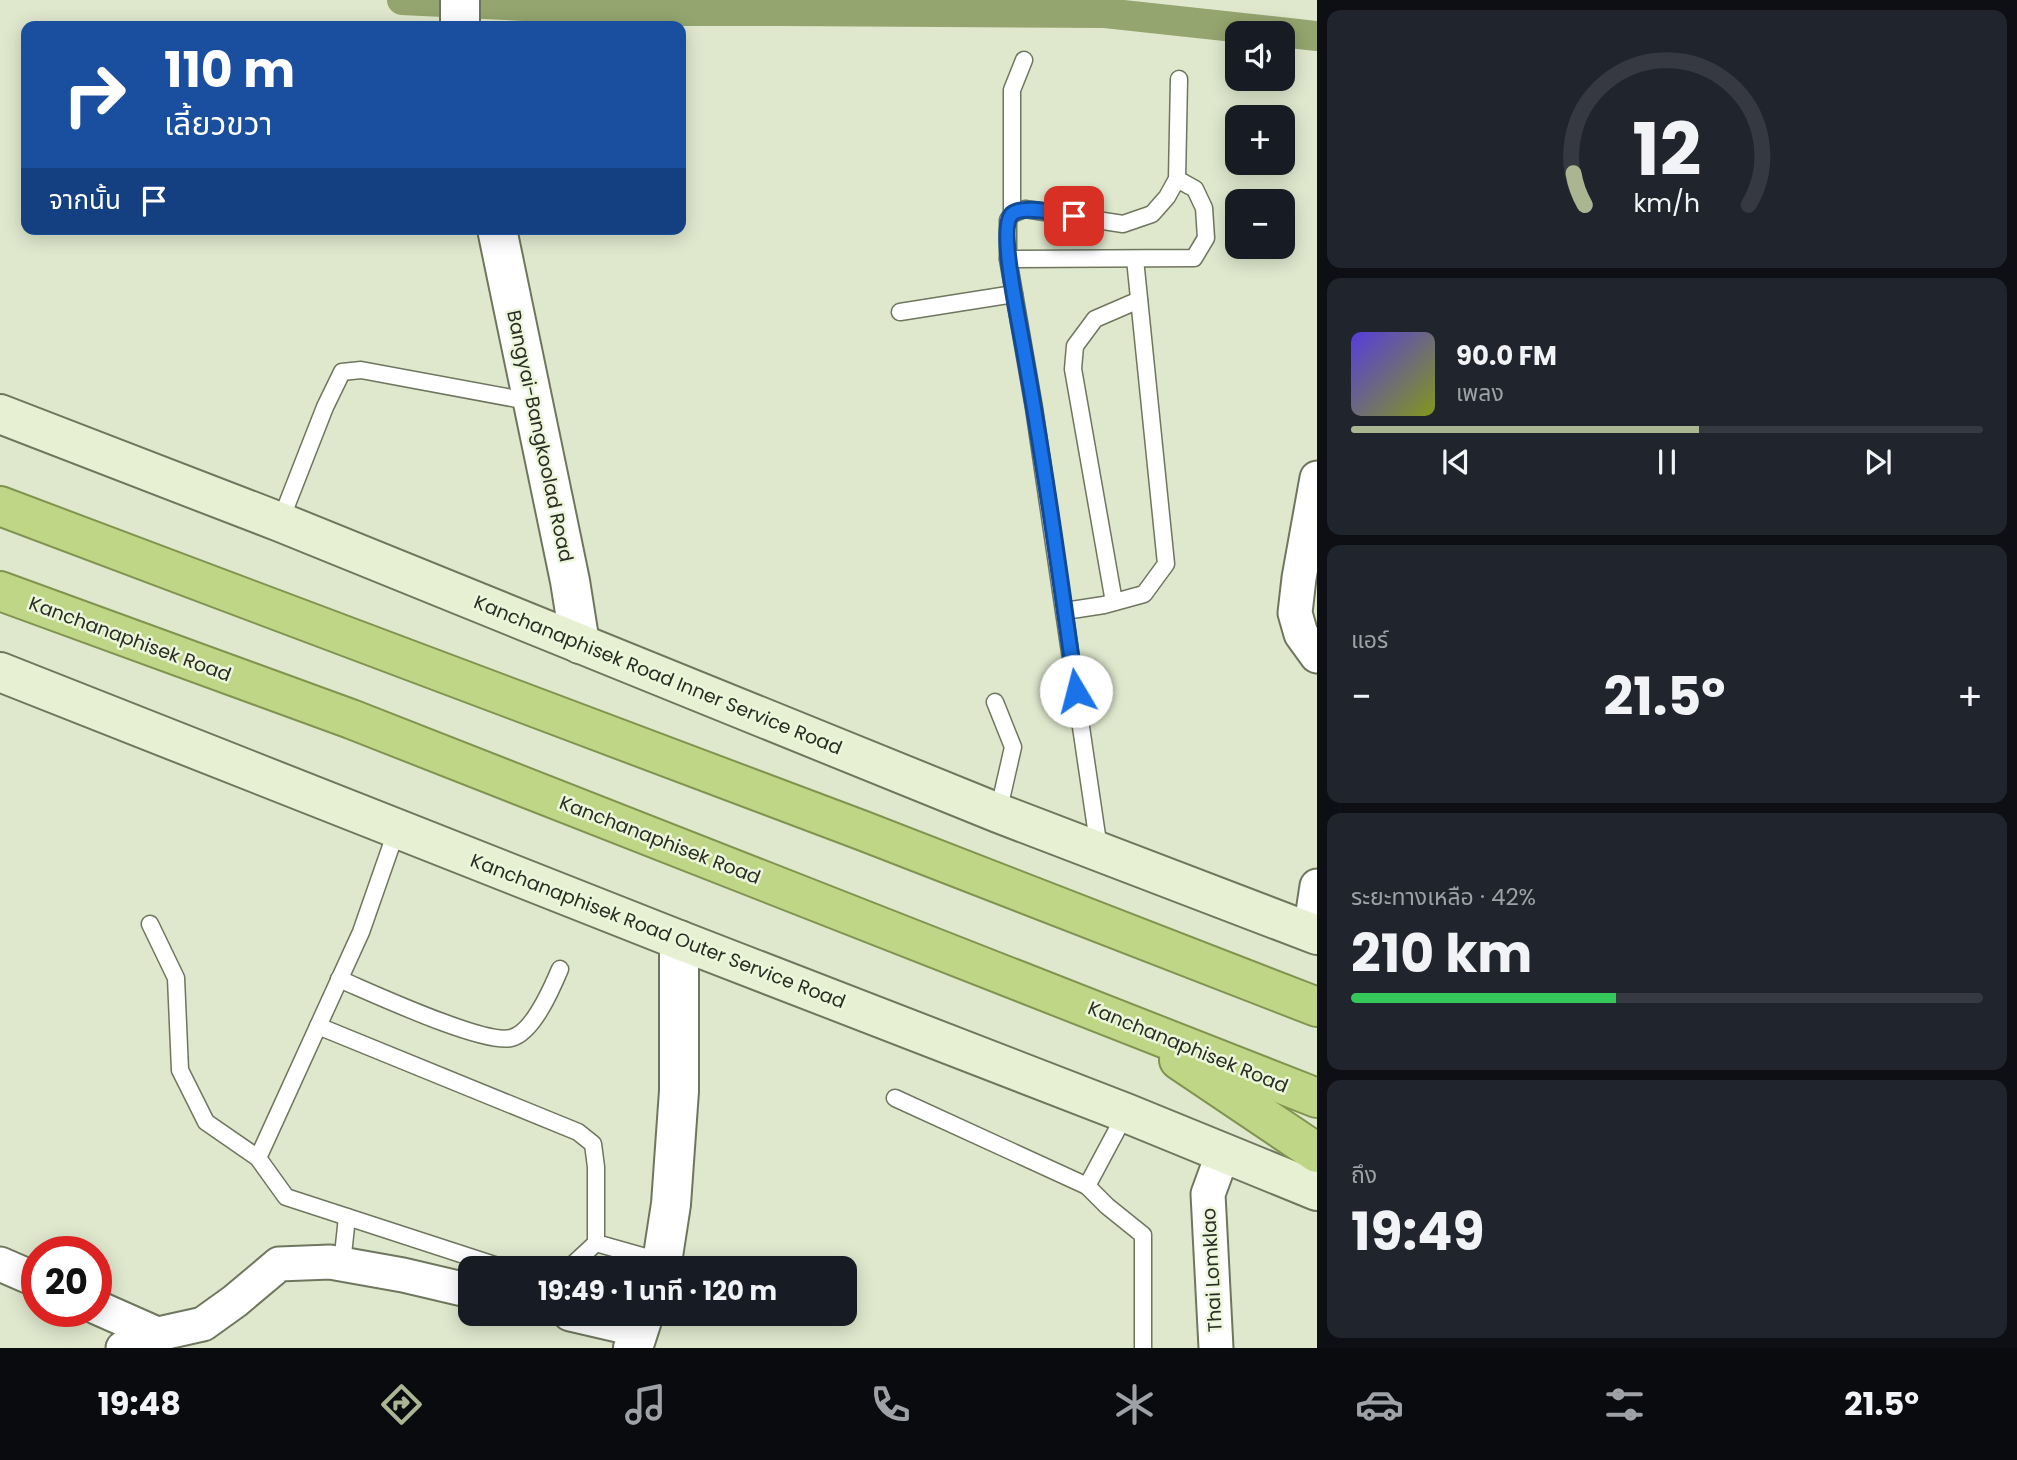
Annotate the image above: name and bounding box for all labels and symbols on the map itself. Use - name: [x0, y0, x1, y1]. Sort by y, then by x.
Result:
- pin: [1044, 186, 1104, 246]
- street label: Bangyai-Bangkoolad Road: [500, 308, 580, 564]
- street label: Kanchanaphisek Road Inner Service Road: [470, 589, 846, 761]
- street label: Kanchanaphisek Road: [25, 590, 235, 688]
- position arrow: [1039, 654, 1113, 728]
- street label: Kanchanaphisek Road: [555, 789, 765, 891]
- street label: Kanchanaphisek Road Outer Service Road: [467, 847, 849, 1015]
- street label: Kanchanaphisek Road: [1084, 994, 1292, 1100]
- street label: Thai Lomklao: [1195, 1207, 1229, 1333]
- speed limit sign: 20: [21, 1236, 112, 1327]

